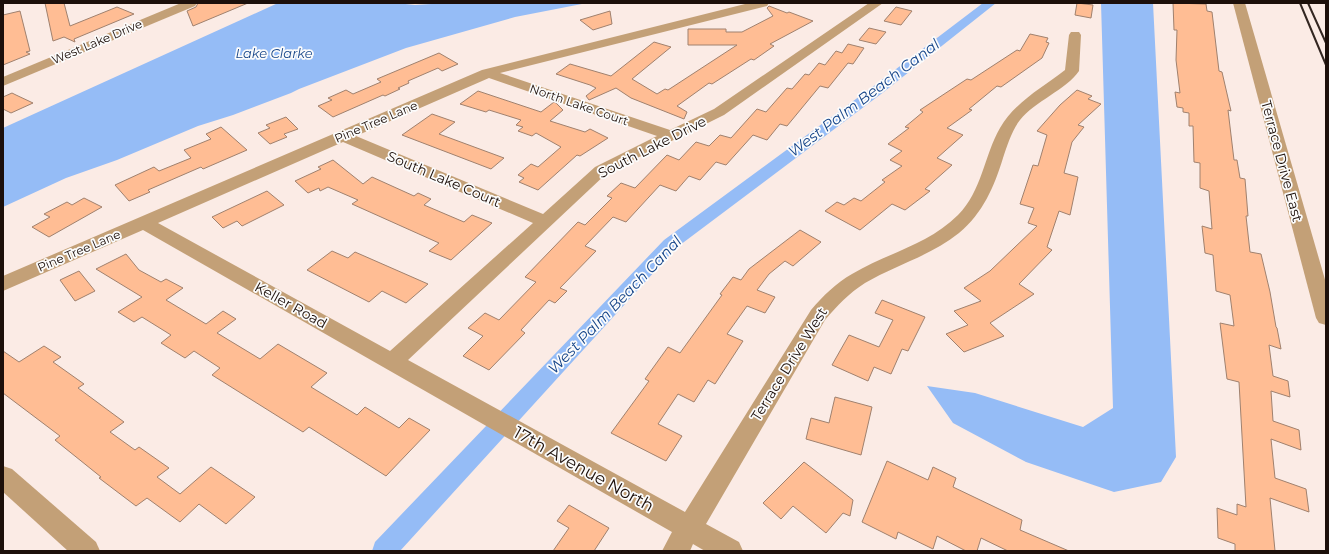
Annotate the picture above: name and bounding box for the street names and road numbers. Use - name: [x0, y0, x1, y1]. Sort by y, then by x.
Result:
- street label: West Lake Drive: [49, 16, 144, 67]
- street label: North Lake Court: [528, 81, 631, 129]
- street label: Pine Tree Lane: [332, 97, 420, 146]
- street label: Terrace Drive East: [1257, 98, 1307, 224]
- street label: South Lake Drive: [595, 112, 709, 182]
- street label: South Lake Court: [385, 147, 504, 211]
- street label: Pine Tree Lane: [35, 226, 123, 275]
- street label: Keller Road: [252, 278, 330, 332]
- street label: Terrace Drive West: [747, 304, 831, 424]
- street label: 17th Avenue North: [510, 422, 658, 516]

